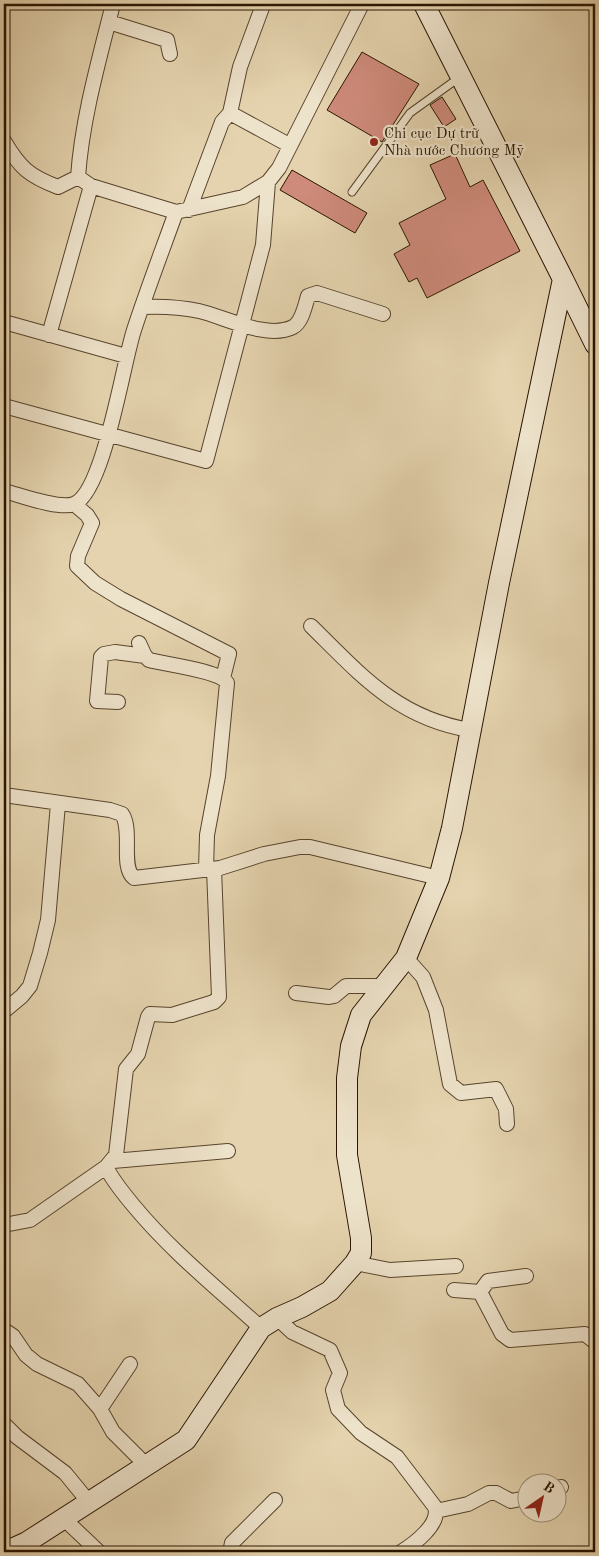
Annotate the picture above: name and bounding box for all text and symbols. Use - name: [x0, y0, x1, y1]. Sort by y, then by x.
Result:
- place label: Chi cục Dự trữ Nhà nước Chương Mỹ: [384, 127, 524, 159]
- marker: Chi cục Dự trữ Nhà nước Chương Mỹ: [368, 136, 380, 148]
- north arrow: [516, 1474, 566, 1524]
- text: B: [541, 1479, 557, 1497]

